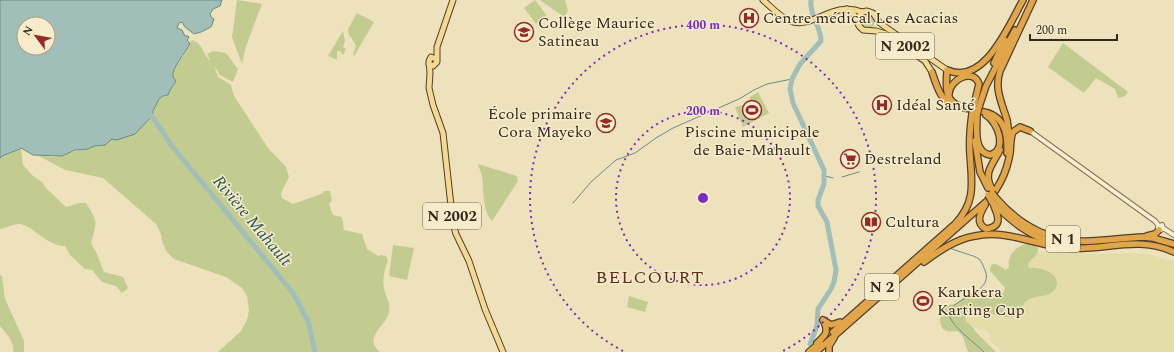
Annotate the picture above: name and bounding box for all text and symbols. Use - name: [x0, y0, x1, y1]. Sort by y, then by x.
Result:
- place label: Centre médical Les Acacias: [763, 6, 959, 30]
- hospital icon: Centre médical Les Acacias: [738, 7, 760, 29]
- place label: Collège Maurice Satineau: [538, 11, 655, 53]
- north arrow: [16, 16, 56, 56]
- text: 400 m: [686, 16, 720, 35]
- scale bar: [1030, 16, 1117, 42]
- school or university icon: Collège Maurice Satineau: [513, 21, 535, 43]
- text: 200 m: [1036, 21, 1067, 40]
- text: N: [18, 23, 38, 39]
- road number: N 2002: [876, 33, 934, 59]
- place label: Idéal Santé: [896, 93, 975, 117]
- hospital icon: Idéal Santé: [871, 94, 893, 116]
- sports icon: Piscine municipale de Baie-Mahault: [741, 99, 763, 121]
- place label: École primaire Cora Mayeko: [488, 102, 592, 144]
- text: 200 m: [686, 102, 720, 121]
- school or university icon: École primaire Cora Mayeko: [595, 112, 617, 134]
- place label: Piscine municipale de Baie-Mahault: [685, 120, 819, 162]
- place label: Destreland: [864, 147, 942, 171]
- supermarket icon: Destreland: [839, 148, 861, 170]
- water label: Rivière Mahault: [206, 170, 298, 273]
- centre of rings: [696, 191, 710, 205]
- road number: N 2002: [423, 203, 481, 229]
- place label: Cultura: [885, 210, 939, 234]
- library icon: Cultura: [860, 211, 882, 233]
- road number: N 1: [1046, 226, 1080, 252]
- district label: BELCOURT: [596, 264, 704, 291]
- road number: N 2: [865, 274, 899, 300]
- place label: Karukera Karting Cup: [937, 280, 1025, 322]
- sports icon: Karukera Karting Cup: [912, 290, 934, 312]

